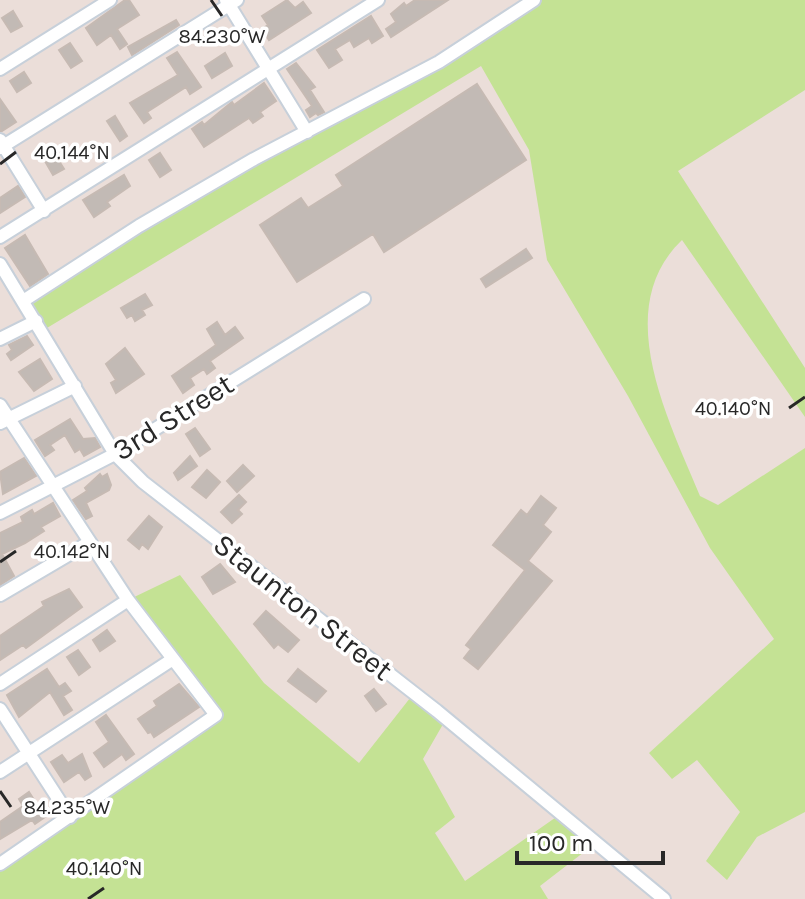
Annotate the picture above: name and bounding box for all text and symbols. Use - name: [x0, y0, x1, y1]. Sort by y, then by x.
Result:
- text: 84.230°W: [179, 25, 266, 48]
- text: 40.144°N: [34, 141, 110, 164]
- street label: 3rd Street: [106, 366, 240, 468]
- text: 40.140°N: [695, 397, 771, 420]
- street label: Staunton Street: [206, 526, 400, 688]
- text: 40.142°N: [34, 540, 110, 563]
- text: 84.235°W: [24, 796, 110, 819]
- scale bar: [517, 815, 663, 865]
- text: 100 m: [529, 829, 594, 857]
- text: 40.140°N: [66, 857, 142, 880]

